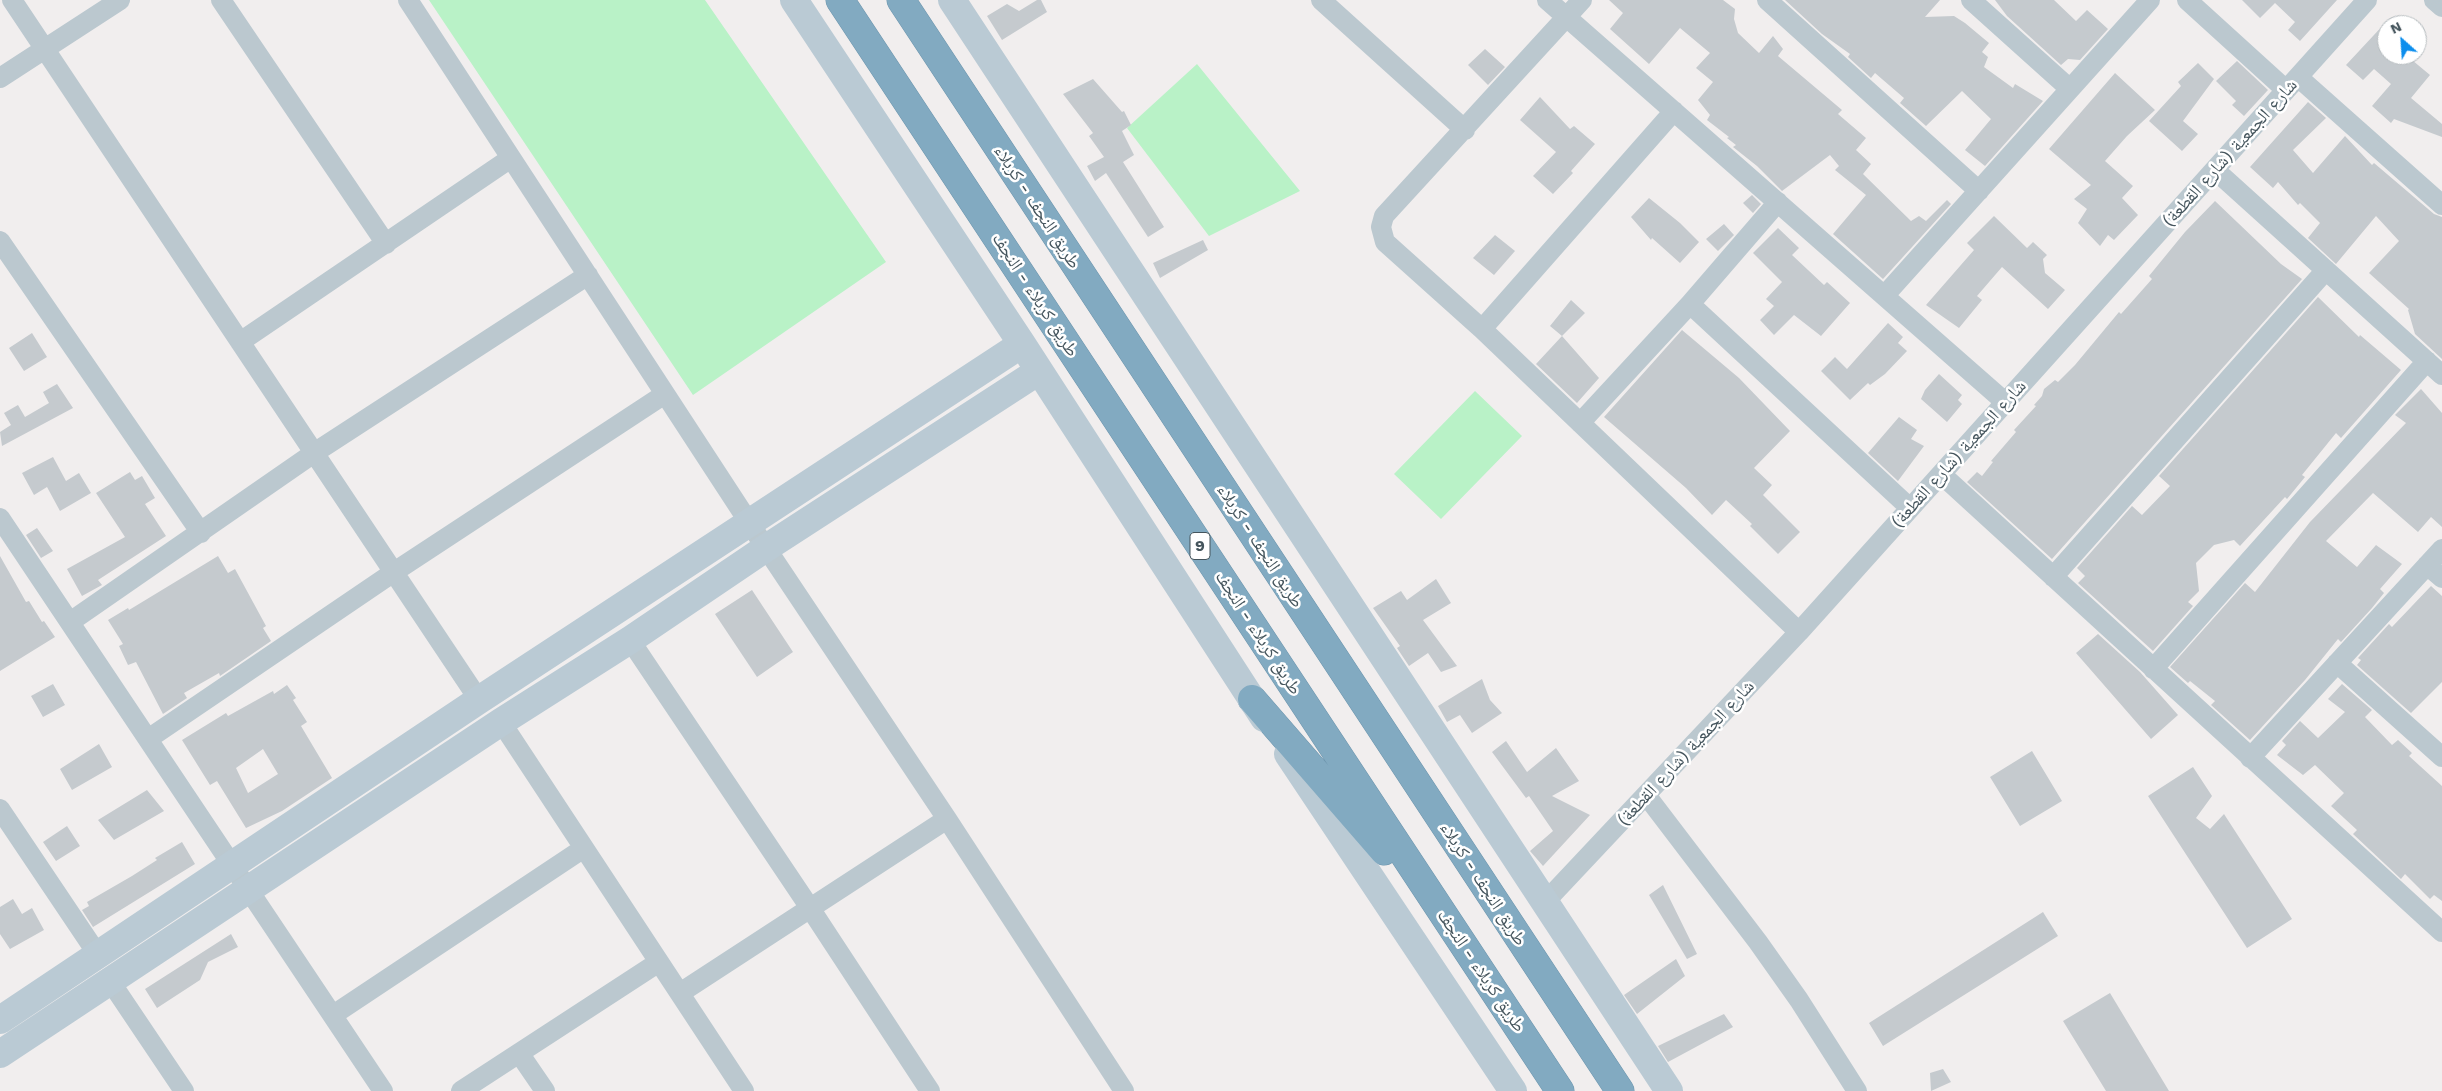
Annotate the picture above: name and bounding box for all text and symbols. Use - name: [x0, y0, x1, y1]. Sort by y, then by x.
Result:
- north arrow: [2377, 15, 2427, 65]
- text: N: [2388, 18, 2404, 37]
- street label: شارع الجمعية (شارع القطعة): [2158, 75, 2302, 231]
- street label: طريق النجف - کربلاء: [989, 141, 1085, 273]
- street label: طريق کربلاء - النجف: [987, 229, 1083, 361]
- street label: شارع الجمعية (شارع القطعة): [1887, 376, 2031, 532]
- street label: طريق النجف - کربلاء: [1212, 480, 1308, 612]
- road number: 9: [1190, 532, 1210, 560]
- street label: طريق کربلاء - النجف: [1210, 567, 1306, 699]
- street label: شارع الجمعية (شارع القطعة): [1613, 676, 1759, 830]
- street label: طريق النجف - کربلاء: [1435, 818, 1531, 950]
- street label: طريق کربلاء - النجف: [1432, 906, 1530, 1036]

